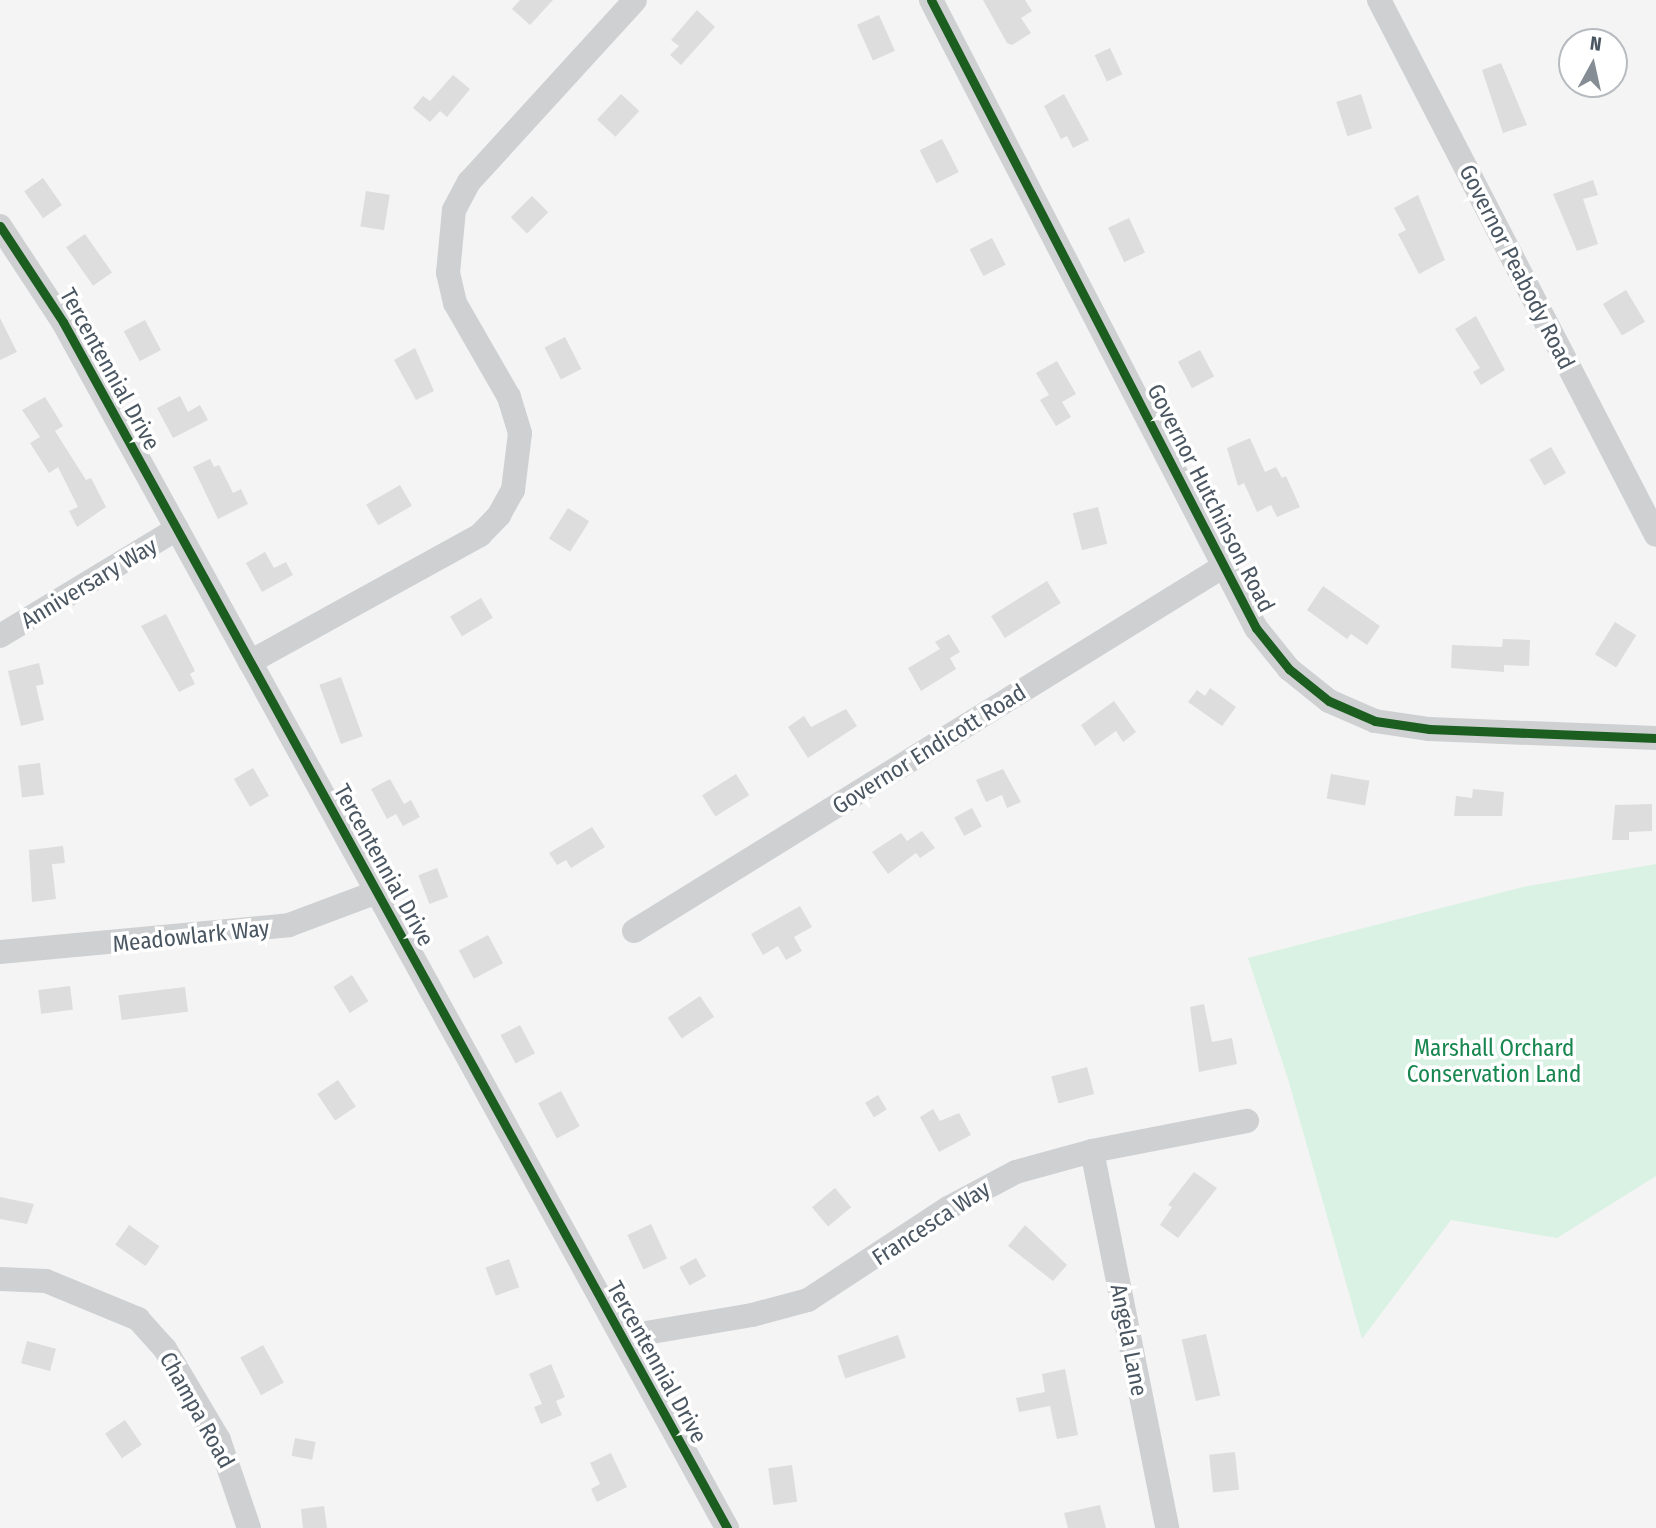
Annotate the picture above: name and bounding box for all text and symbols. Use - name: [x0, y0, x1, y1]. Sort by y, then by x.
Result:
- north arrow: [1558, 28, 1628, 98]
- text: N: [1588, 32, 1603, 56]
- street label: Governor Peabody Road: [1453, 160, 1581, 374]
- street label: Tercentennial Drive: [54, 283, 166, 455]
- street label: Governor Hutchinson Road: [1141, 379, 1281, 617]
- street label: Anniversary Way: [16, 532, 162, 634]
- street label: Governor Endicott Road: [827, 678, 1031, 820]
- street label: Tercentennial Drive: [328, 779, 440, 951]
- street label: Meadowlark Way: [111, 914, 271, 958]
- park label: Marshall Orchard Conservation Land: [1407, 1034, 1581, 1088]
- street label: Francesca Way: [867, 1175, 995, 1271]
- street label: Tercentennial Drive: [601, 1276, 713, 1448]
- street label: Angela Lane: [1105, 1282, 1153, 1398]
- street label: Champa Road: [154, 1347, 240, 1473]

